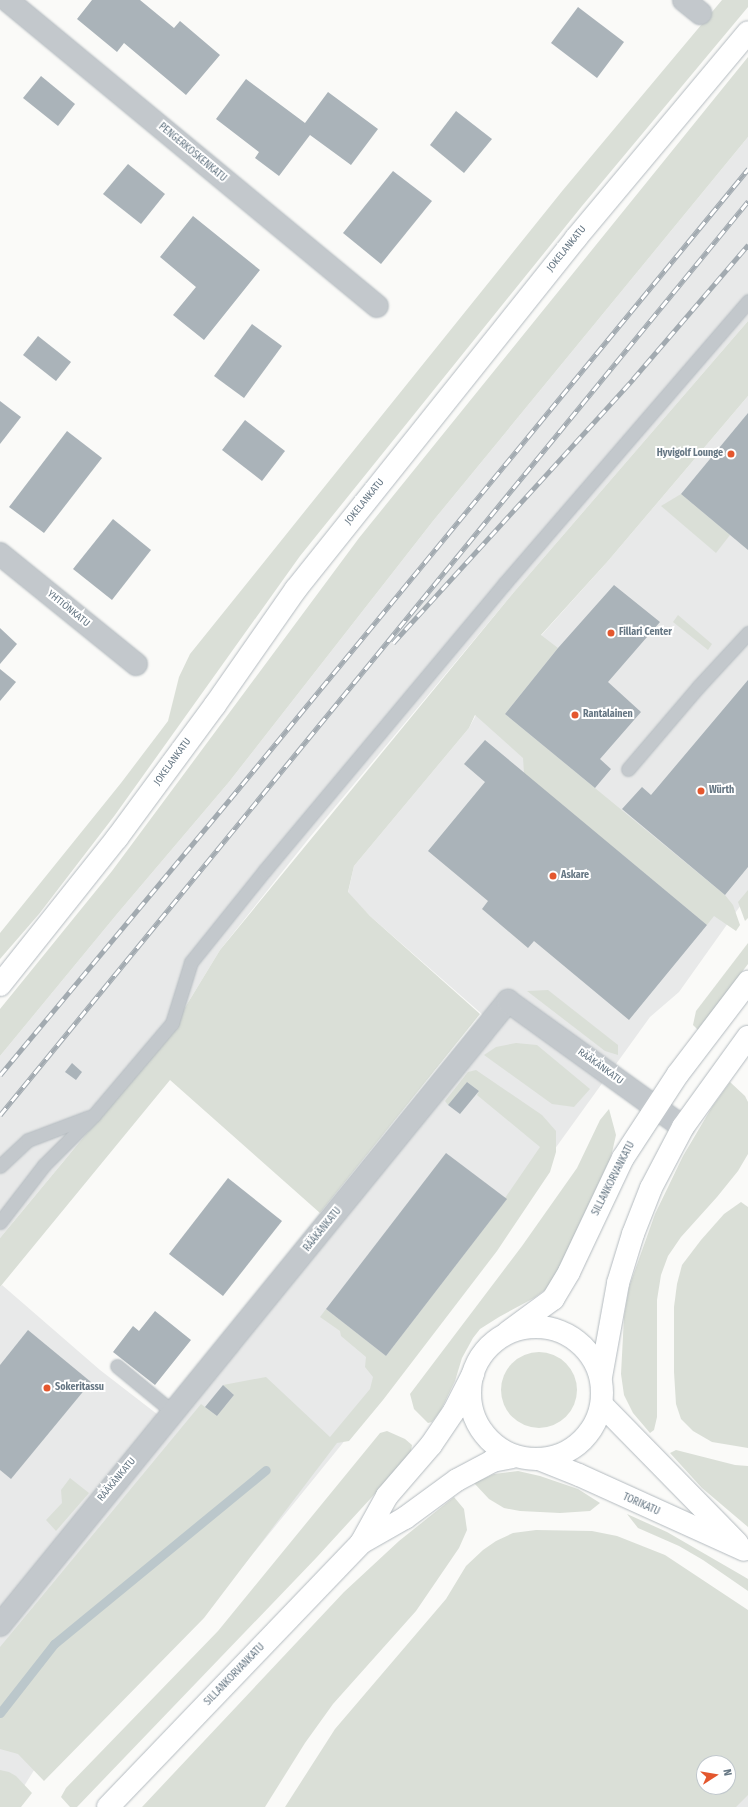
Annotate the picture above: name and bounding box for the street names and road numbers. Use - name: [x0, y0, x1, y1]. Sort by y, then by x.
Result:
- street label: PENGERKOSKENKATU: [156, 121, 228, 185]
- street label: JOKELANKATU: [545, 224, 589, 274]
- street label: JOKELANKATU: [343, 477, 387, 527]
- street label: YHTIÖNKATU: [44, 588, 92, 630]
- street label: JOKELANKATU: [152, 736, 194, 788]
- street label: RÄÄKÄNKATU: [575, 1047, 625, 1087]
- street label: SILLANKORVANKATU: [590, 1140, 638, 1218]
- street label: RÄÄKÄNKATU: [302, 1206, 344, 1254]
- street label: RÄÄKÄNKATU: [95, 1456, 139, 1504]
- street label: TORIKATU: [621, 1492, 661, 1518]
- street label: SILLANKORVANKATU: [202, 1642, 268, 1708]

